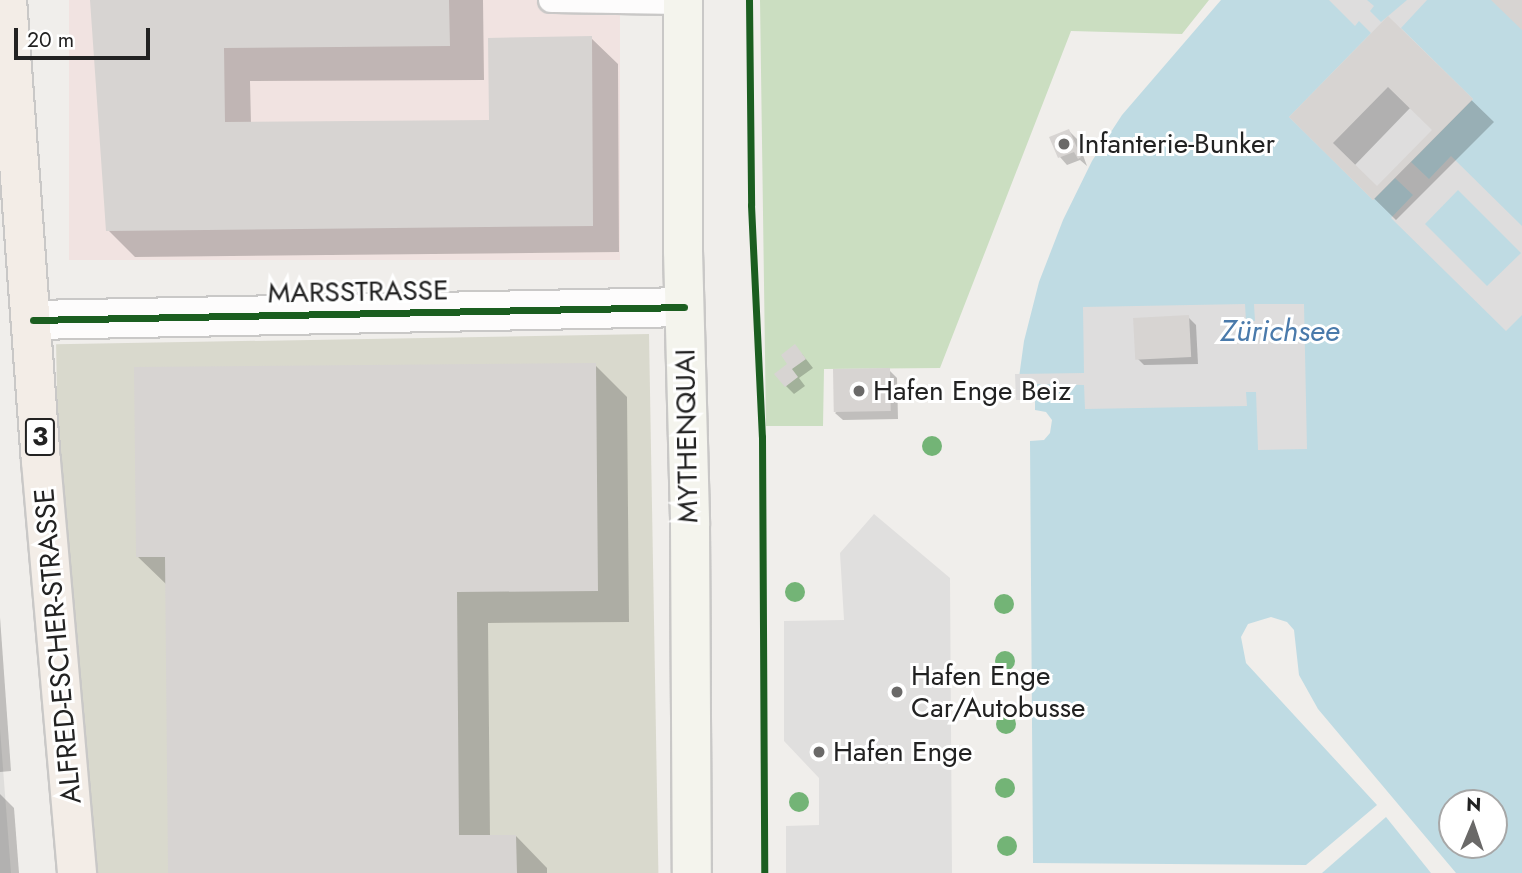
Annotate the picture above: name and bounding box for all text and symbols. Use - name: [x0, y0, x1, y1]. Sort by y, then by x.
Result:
- scale bar: [18, 14, 154, 58]
- text: 20 m: [27, 25, 74, 55]
- place label: Infanterie-Bunker: [1078, 127, 1275, 161]
- marker: Infanterie-Bunker: [1056, 136, 1072, 152]
- street label: MARSSTRASSE: [267, 274, 449, 310]
- water label: Zürichsee: [1220, 313, 1340, 349]
- street label: MYTHENQUAI: [669, 349, 705, 523]
- place label: Hafen Enge Beiz: [873, 374, 1071, 408]
- marker: Hafen Enge Beiz: [851, 383, 867, 399]
- road number: 3: [24, 414, 56, 460]
- street label: ALFRED-ESCHER-STRASSE: [27, 487, 89, 805]
- place label: Hafen Enge Car/Autobusse: [911, 659, 1085, 725]
- marker: Hafen Enge Car/Autobusse: [889, 684, 905, 700]
- place label: Hafen Enge: [833, 735, 972, 769]
- marker: Hafen Enge: [811, 744, 827, 760]
- north arrow: [1438, 789, 1508, 859]
- text: N: [1466, 791, 1482, 818]

